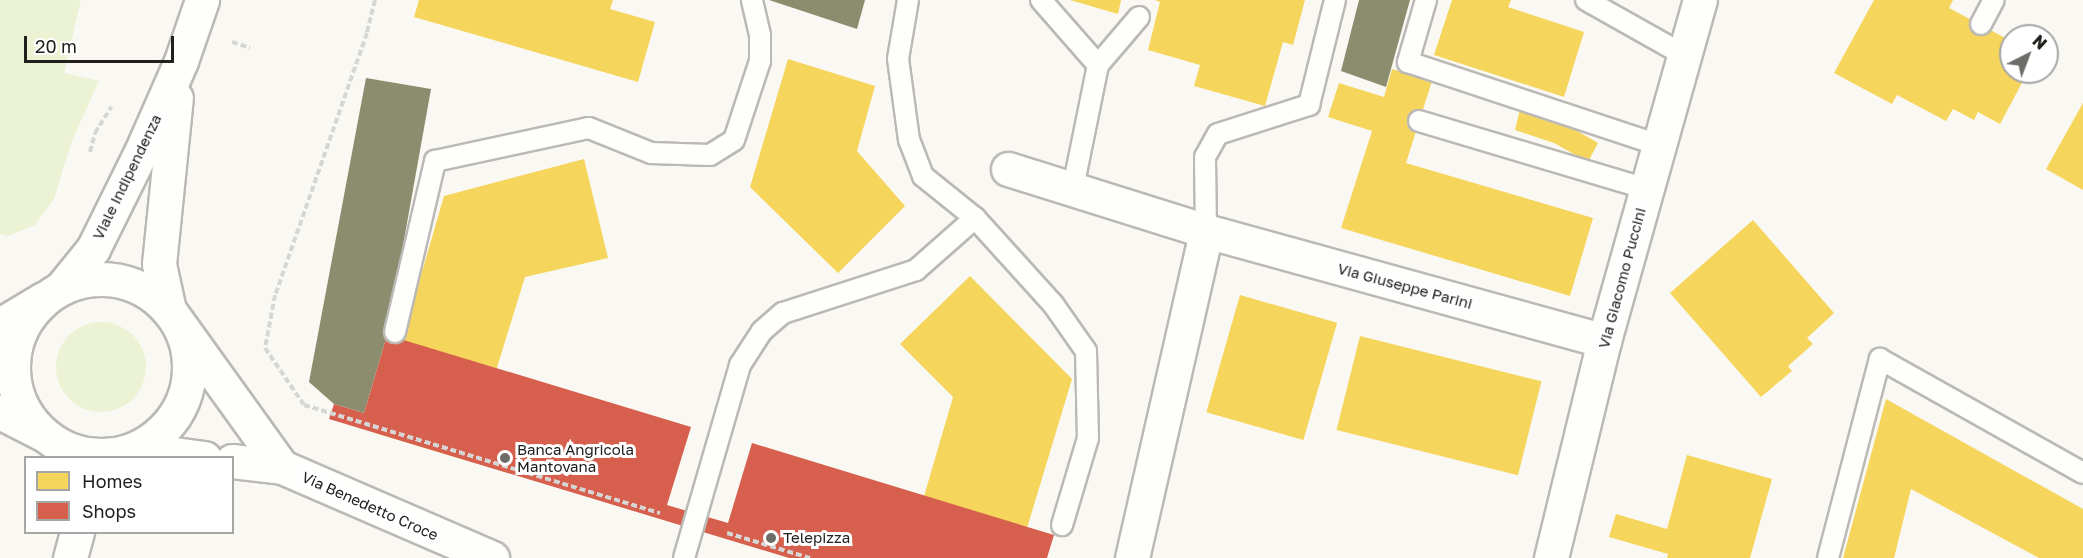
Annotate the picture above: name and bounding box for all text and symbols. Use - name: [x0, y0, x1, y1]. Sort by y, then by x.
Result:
- scale bar: [27, 24, 177, 62]
- north arrow: [1999, 24, 2059, 84]
- text: N: [2028, 31, 2051, 54]
- text: 20 m: [35, 35, 77, 57]
- street label: Viale Indipendenza: [89, 111, 165, 243]
- street label: Via Giacomo Puccini: [1595, 206, 1649, 350]
- street label: Via Giuseppe Parini: [1336, 259, 1474, 313]
- place label: Banca Angricola Mantovana: [517, 440, 634, 475]
- marker: Banca Angricola Mantovana: [498, 451, 512, 465]
- legend: [24, 456, 234, 534]
- street label: Via Benedetto Croce: [299, 468, 441, 544]
- text: Homes: [82, 470, 142, 492]
- text: Shops: [82, 500, 136, 522]
- place label: Telepizza: [783, 529, 850, 547]
- marker: Telepizza: [764, 531, 778, 545]

